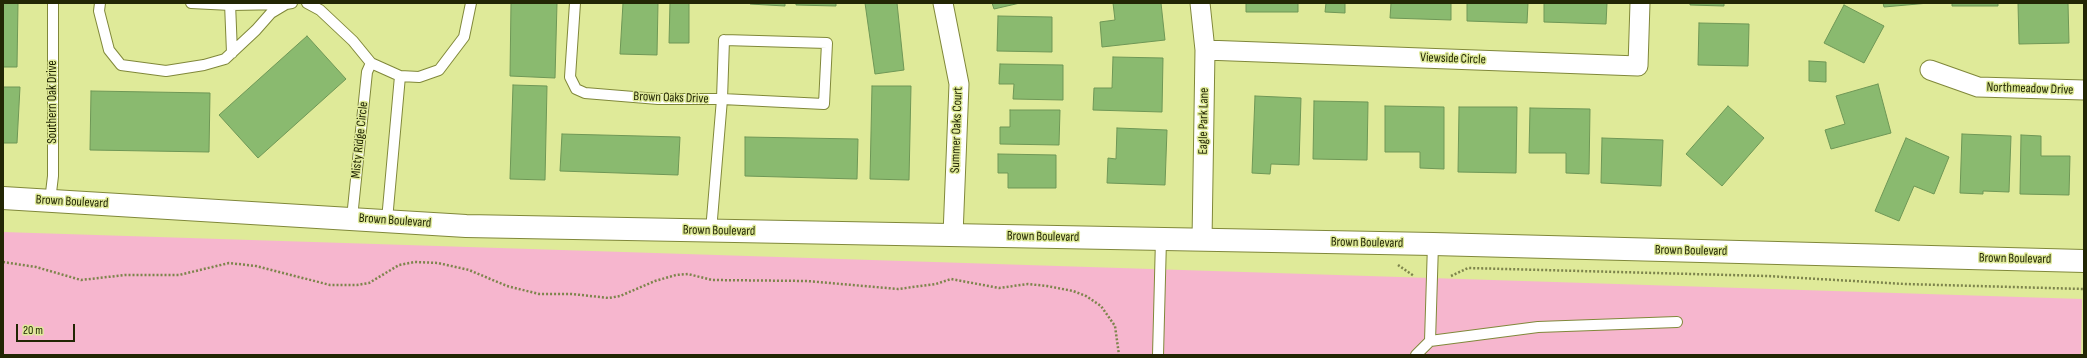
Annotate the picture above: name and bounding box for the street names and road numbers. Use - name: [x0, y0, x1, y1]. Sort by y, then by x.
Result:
- street label: Viewside Circle: [1420, 50, 1486, 68]
- street label: Southern Oak Drive: [45, 60, 61, 144]
- street label: Northmeadow Drive: [1986, 80, 2074, 98]
- street label: Summer Oaks Court: [948, 87, 966, 173]
- street label: Eagle Park Lane: [1196, 87, 1212, 155]
- street label: Brown Oaks Drive: [633, 89, 709, 107]
- street label: Misty Ridge Circle: [348, 101, 372, 179]
- street label: Brown Boulevard: [35, 192, 109, 212]
- street label: Brown Boulevard: [358, 211, 432, 231]
- street label: Brown Boulevard: [683, 223, 755, 239]
- street label: Brown Boulevard: [1007, 229, 1079, 245]
- street label: Brown Boulevard: [1331, 235, 1403, 251]
- street label: Brown Boulevard: [1655, 243, 1727, 259]
- street label: Brown Boulevard: [1979, 251, 2051, 267]

